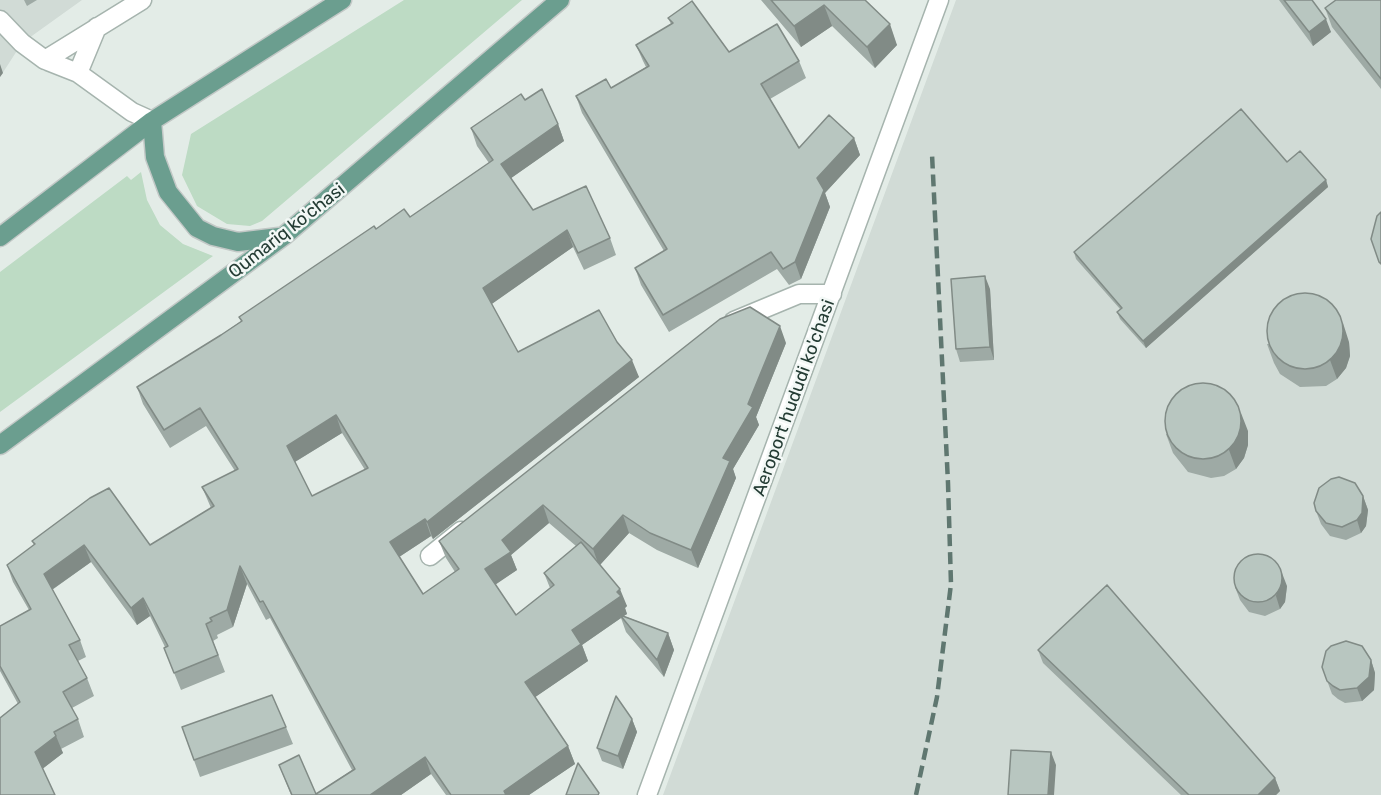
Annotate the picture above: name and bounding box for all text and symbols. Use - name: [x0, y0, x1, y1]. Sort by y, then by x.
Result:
- street label: Qumariq ko'chasi: [225, 179, 349, 283]
- street label: Aeroport hududi ko'chasi: [748, 297, 840, 499]

